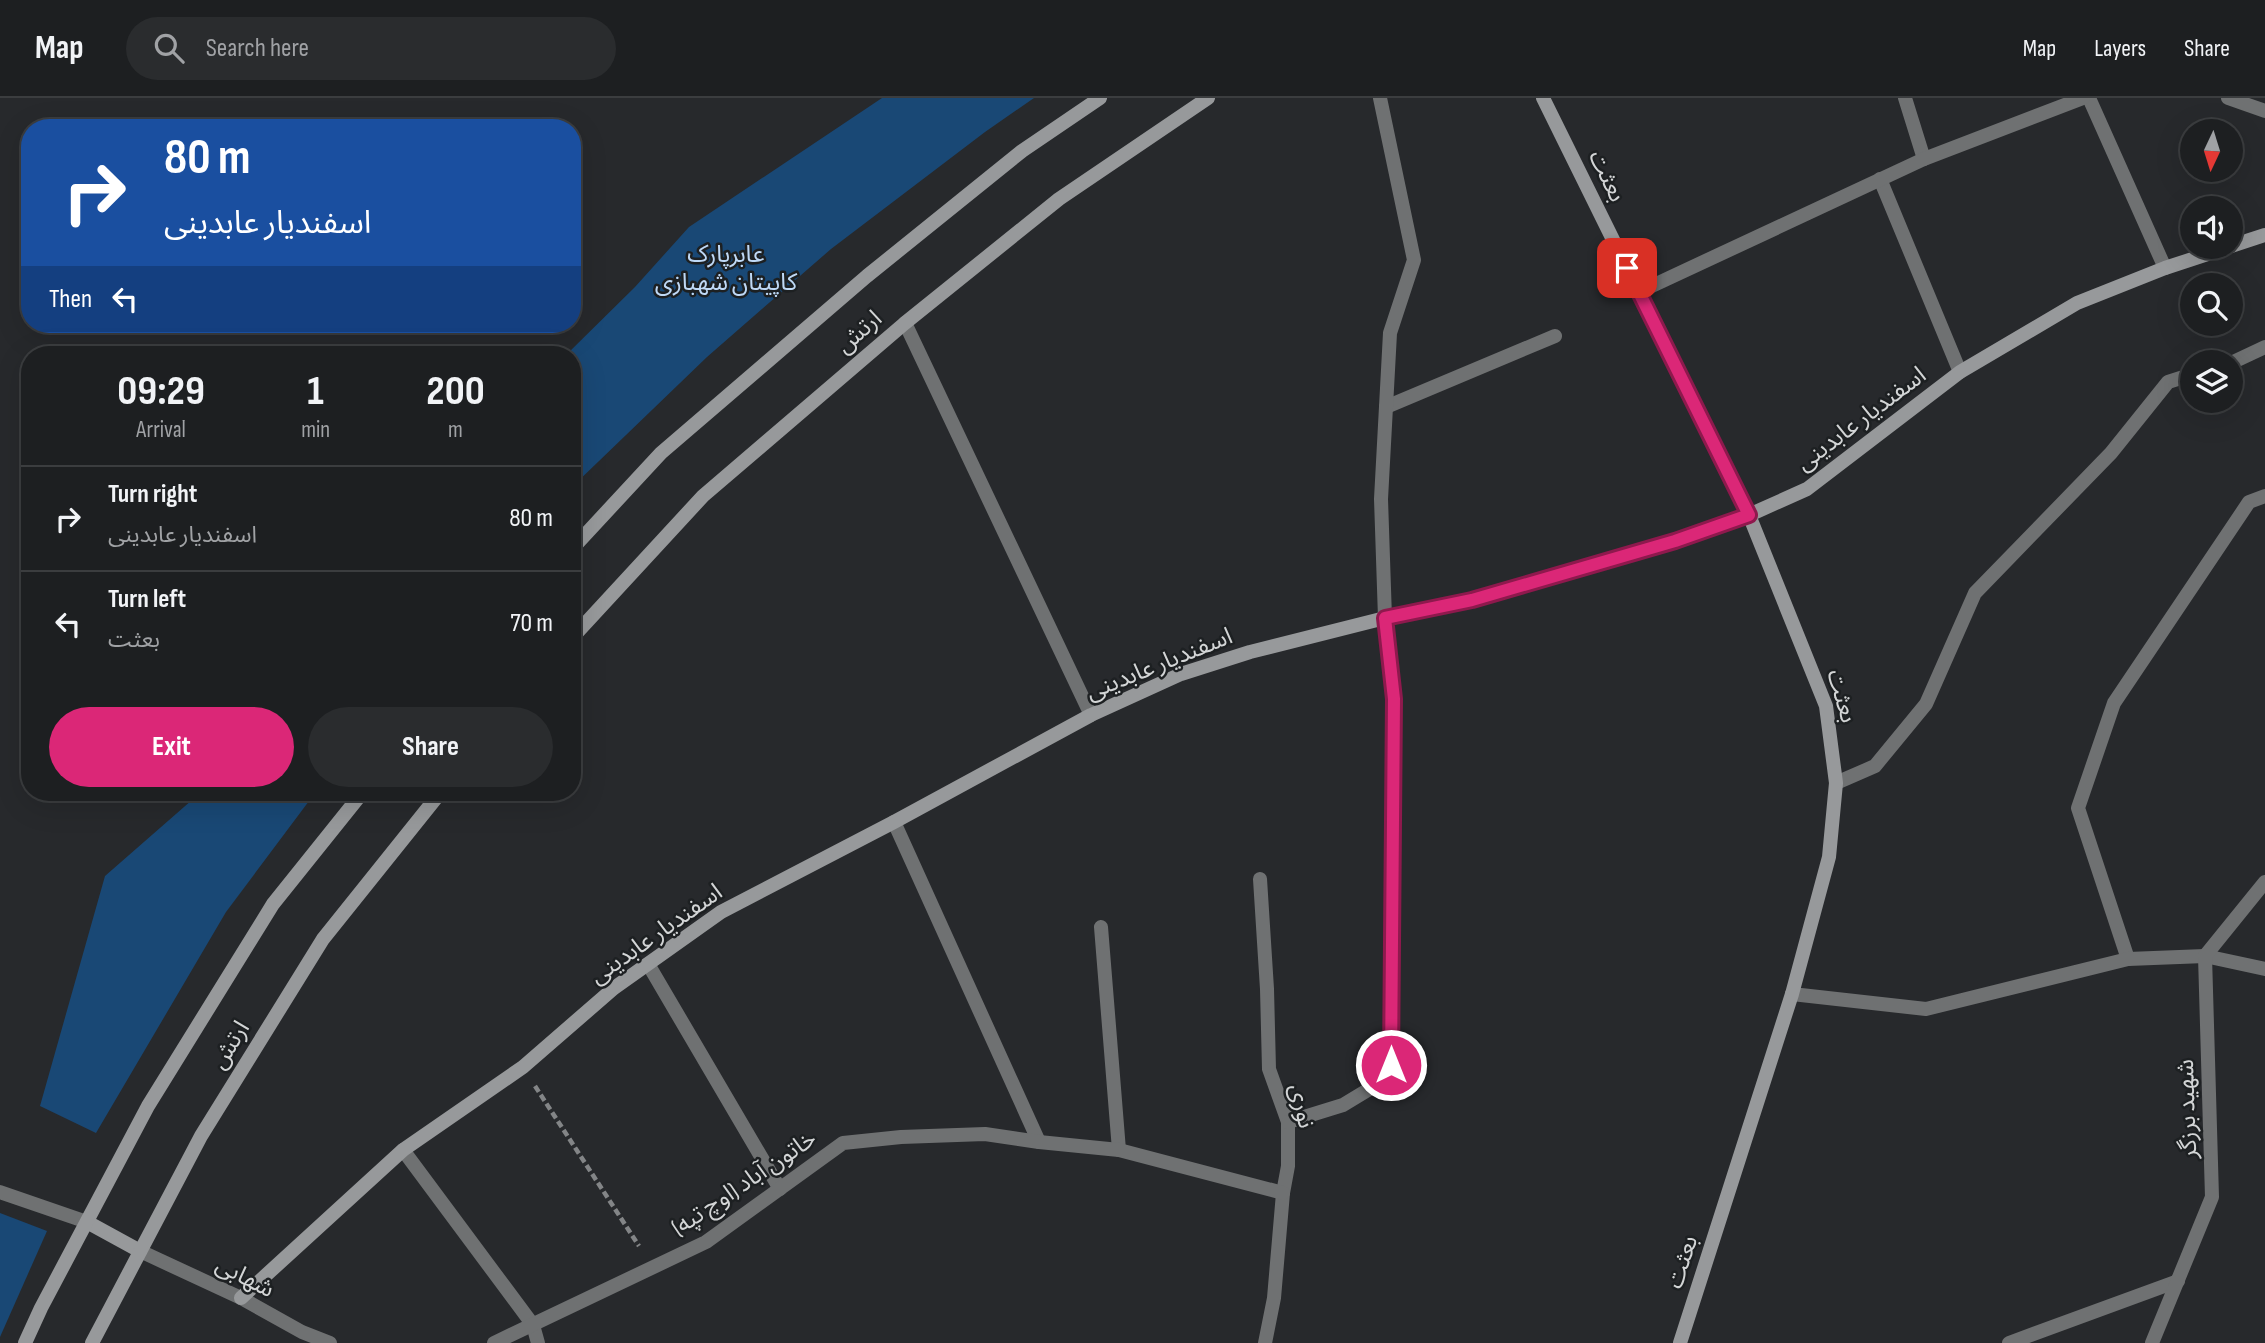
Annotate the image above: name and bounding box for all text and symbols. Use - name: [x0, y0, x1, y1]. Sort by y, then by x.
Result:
- search box: [126, 17, 616, 80]
- text: Map: [35, 28, 84, 68]
- icon: search: [150, 29, 188, 67]
- text: Search here: [206, 33, 309, 64]
- text: Map: [2023, 34, 2056, 63]
- text: Layers: [2094, 34, 2146, 63]
- text: Share: [2184, 34, 2230, 63]
- north arrow: [2180, 119, 2244, 182]
- map controls: [2180, 119, 2243, 413]
- text: 80 m: [164, 129, 251, 188]
- street label: بعثت: [1582, 145, 1632, 207]
- icon: right: [49, 147, 140, 238]
- button: sound: [2180, 196, 2243, 259]
- text: اسفندیار عابدینی: [164, 204, 371, 243]
- pin: [1597, 238, 1657, 298]
- park label: عابرپارک کاپیتان شهبازی: [655, 240, 798, 297]
- icon: arrive: [1608, 249, 1646, 287]
- button: search: [2180, 273, 2243, 336]
- icon: left: [106, 280, 144, 318]
- text: Then: [49, 284, 92, 315]
- street label: ارتش: [830, 304, 888, 360]
- button: layers: [2180, 350, 2243, 413]
- street label: اسفندیار عابدینی: [1790, 361, 1932, 477]
- text: 09:29: [117, 366, 205, 417]
- text: 1: [307, 366, 324, 417]
- text: 200: [426, 366, 485, 417]
- text: Arrival: [136, 416, 186, 444]
- text: min: [301, 416, 330, 444]
- text: m: [448, 416, 463, 444]
- text: Turn right: [108, 479, 197, 510]
- icon: right: [49, 500, 87, 538]
- text: 80 m: [509, 503, 553, 534]
- text: اسفندیار عابدینی: [108, 521, 257, 549]
- text: Turn left: [108, 584, 186, 615]
- icon: left: [49, 605, 87, 643]
- text: 70 m: [510, 608, 553, 639]
- street label: اسفندیار عابدینی: [1081, 621, 1237, 707]
- text: بعثت: [108, 626, 160, 654]
- street label: بعثت: [1821, 666, 1863, 726]
- button: Exit: [49, 707, 294, 787]
- button: Share: [308, 707, 553, 787]
- street label: اسفندیار عابدینی: [584, 878, 728, 990]
- street label: ارتش: [204, 1016, 256, 1074]
- position arrow: [1354, 1028, 1428, 1102]
- street label: شهید برزگر: [2171, 1059, 2203, 1160]
- street label: نوری: [1283, 1081, 1321, 1131]
- street label: خاتون آباد (اوچ تپه): [666, 1124, 823, 1244]
- street label: بعثت: [1660, 1232, 1704, 1292]
- street label: شهابی: [211, 1250, 279, 1304]

